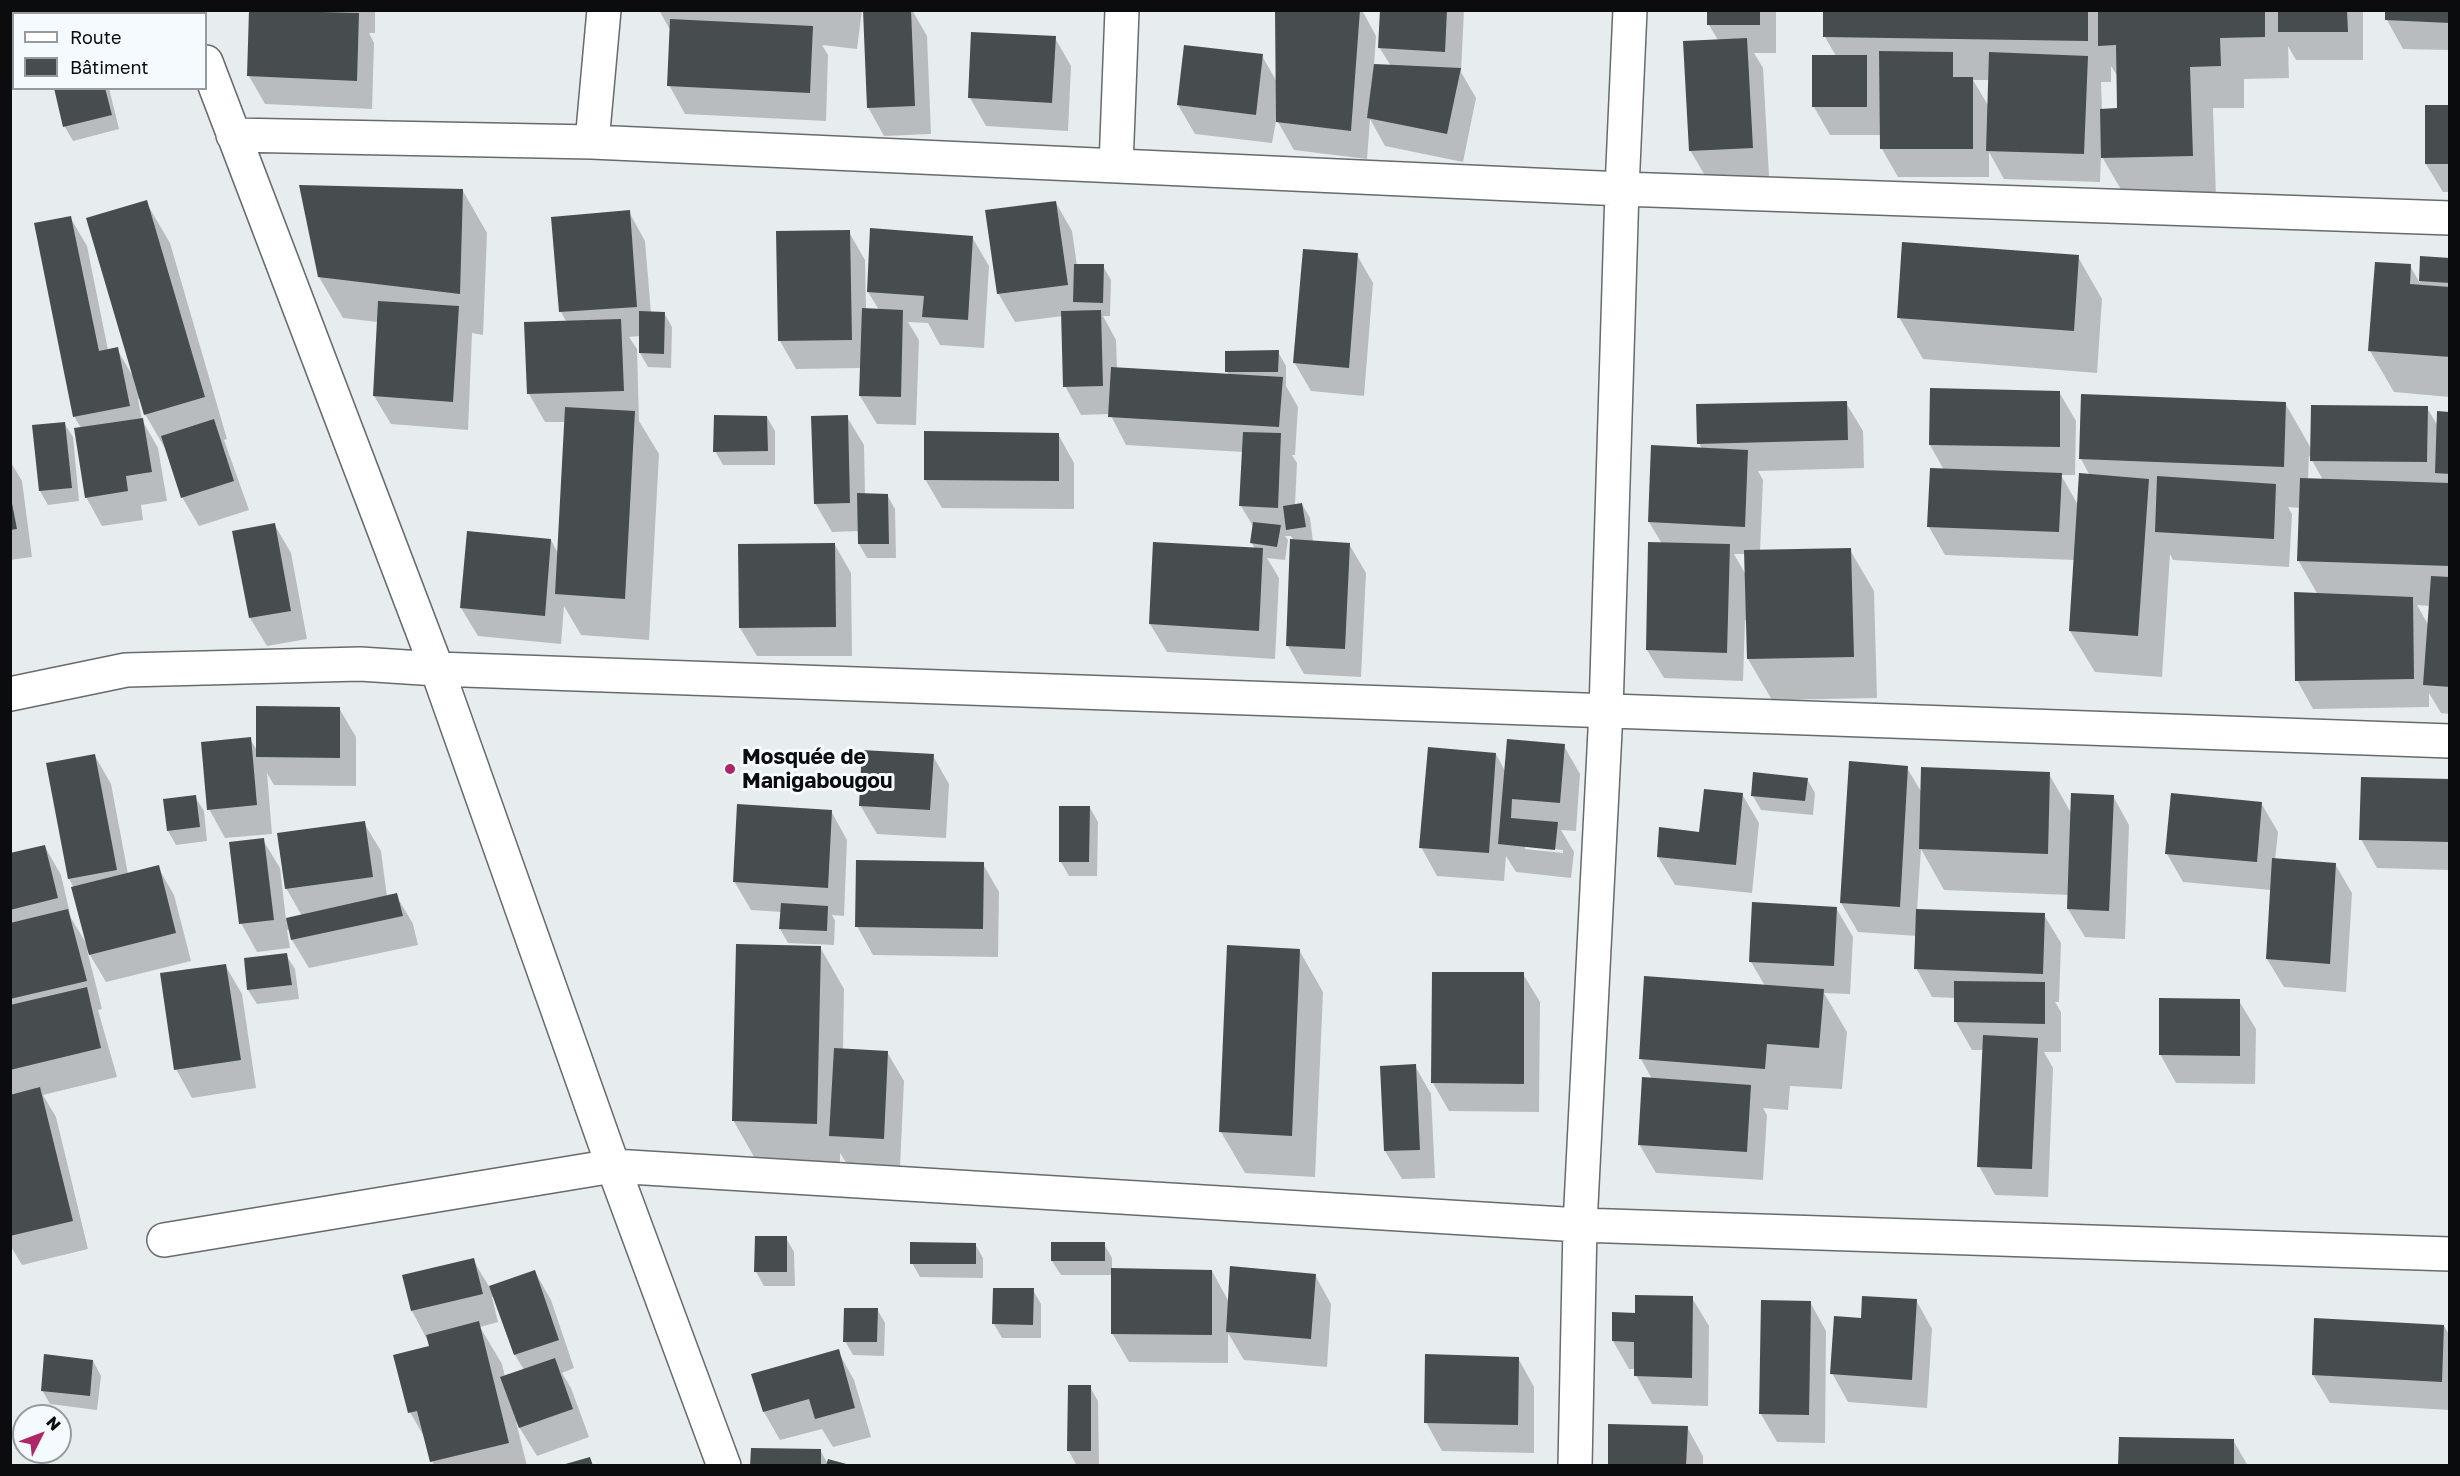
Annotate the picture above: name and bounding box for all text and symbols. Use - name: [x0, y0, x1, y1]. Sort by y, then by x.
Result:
- legend: [12, 12, 207, 90]
- text: Route: [70, 26, 121, 48]
- text: Bâtiment: [70, 56, 149, 78]
- place label: Mosquée de Manigabougou: [742, 744, 892, 794]
- marker: Mosquée de Manigabougou: [723, 762, 737, 776]
- north arrow: [12, 1404, 72, 1464]
- text: N: [42, 1412, 65, 1435]

